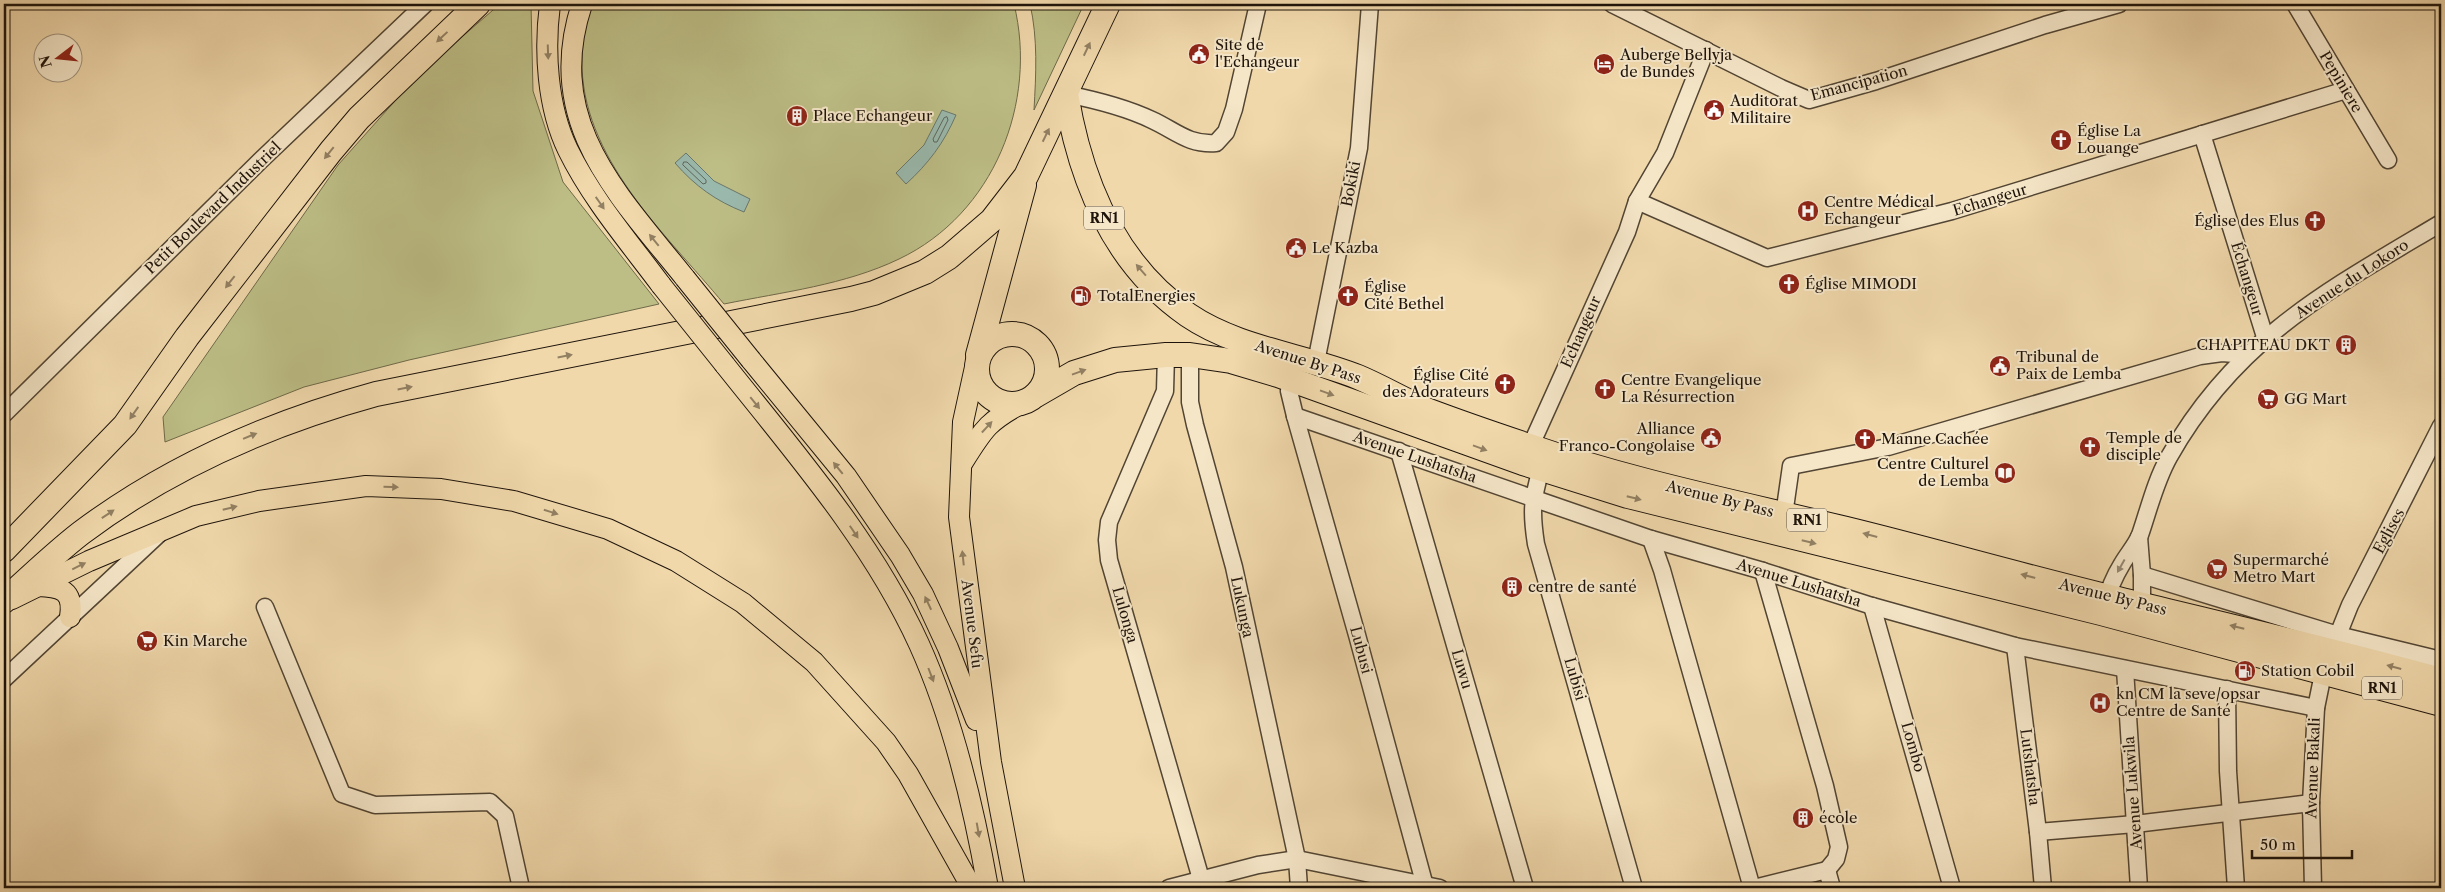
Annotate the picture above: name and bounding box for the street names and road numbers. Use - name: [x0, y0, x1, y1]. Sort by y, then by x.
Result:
- street label: Pepiniere: [2316, 47, 2367, 116]
- street label: Emancipation: [1808, 60, 1910, 105]
- street label: Petit Boulevard Industriel: [140, 137, 285, 278]
- street label: Bokiki: [1337, 159, 1364, 208]
- street label: Echangeur: [1950, 179, 2030, 220]
- road number: RN1: [1084, 207, 1124, 230]
- street label: Avenue du Lokoro: [2291, 235, 2412, 323]
- street label: Échangeur: [2227, 239, 2268, 319]
- street label: Echangeur: [1556, 292, 1605, 371]
- street label: Avenue By Pass: [1252, 335, 1363, 388]
- street label: Avenue Lushatsha: [1350, 426, 1479, 487]
- street label: Avenue By Pass: [1663, 476, 1776, 521]
- street label: Eglises: [2369, 505, 2408, 557]
- road number: RN1: [1787, 508, 1827, 532]
- street label: Avenue Lushatsha: [1734, 554, 1864, 611]
- street label: Avenue By Pass: [2056, 574, 2169, 619]
- street label: Lukunga: [1227, 575, 1258, 639]
- street label: Avenue Sefu: [958, 577, 987, 669]
- street label: Lulonga: [1108, 584, 1143, 645]
- street label: Lubusi: [1346, 624, 1377, 676]
- street label: Luwu: [1448, 647, 1477, 691]
- street label: Lubisi: [1560, 655, 1591, 703]
- road number: RN1: [2362, 676, 2402, 700]
- street label: Avenue Bakali: [2301, 717, 2324, 820]
- street label: Lombo: [1897, 720, 1930, 774]
- street label: Lutshatsha: [2016, 727, 2045, 807]
- street label: Avenue Lukwila: [2119, 735, 2146, 852]

